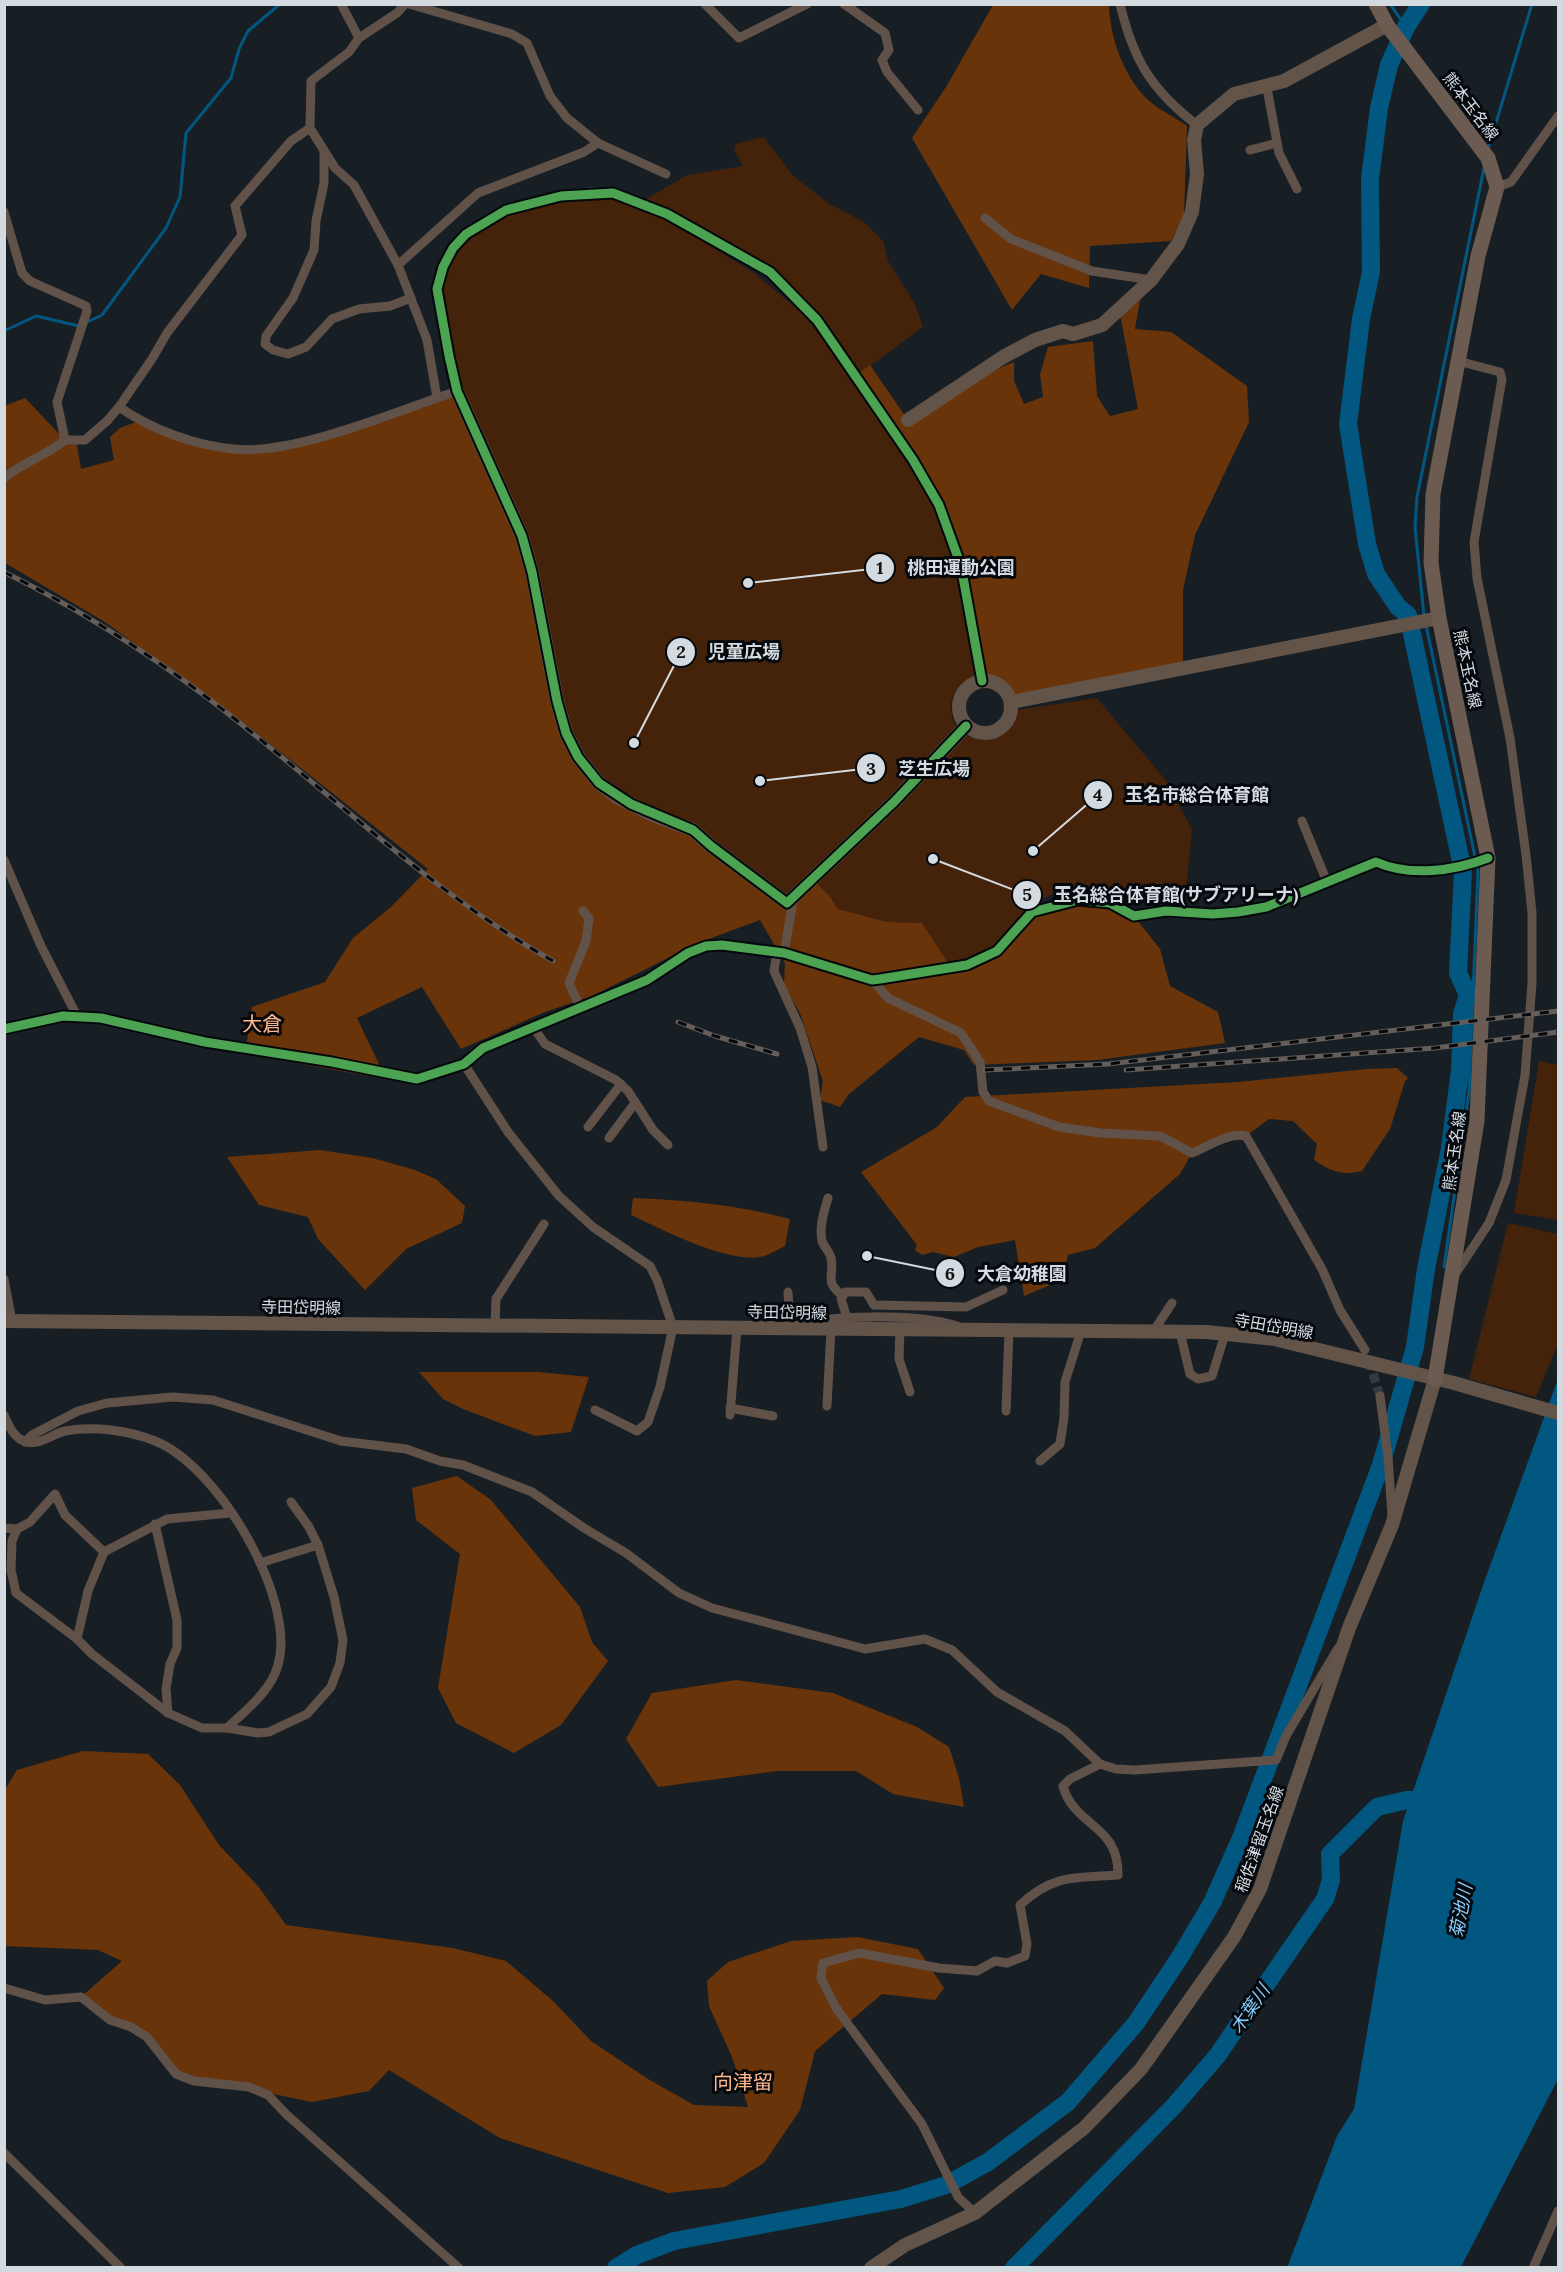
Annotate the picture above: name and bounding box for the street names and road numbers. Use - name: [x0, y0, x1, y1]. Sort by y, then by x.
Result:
- street label: 熊本玉名線: [1439, 68, 1503, 144]
- street label: 熊本玉名線: [1450, 628, 1486, 710]
- street label: 熊本玉名線: [1439, 1110, 1469, 1192]
- street label: 寺田岱明線: [261, 1296, 341, 1318]
- street label: 寺田岱明線: [747, 1301, 827, 1323]
- street label: 寺田岱明線: [1233, 1309, 1315, 1343]
- street label: 稲佐津留玉名線: [1230, 1783, 1288, 1895]

